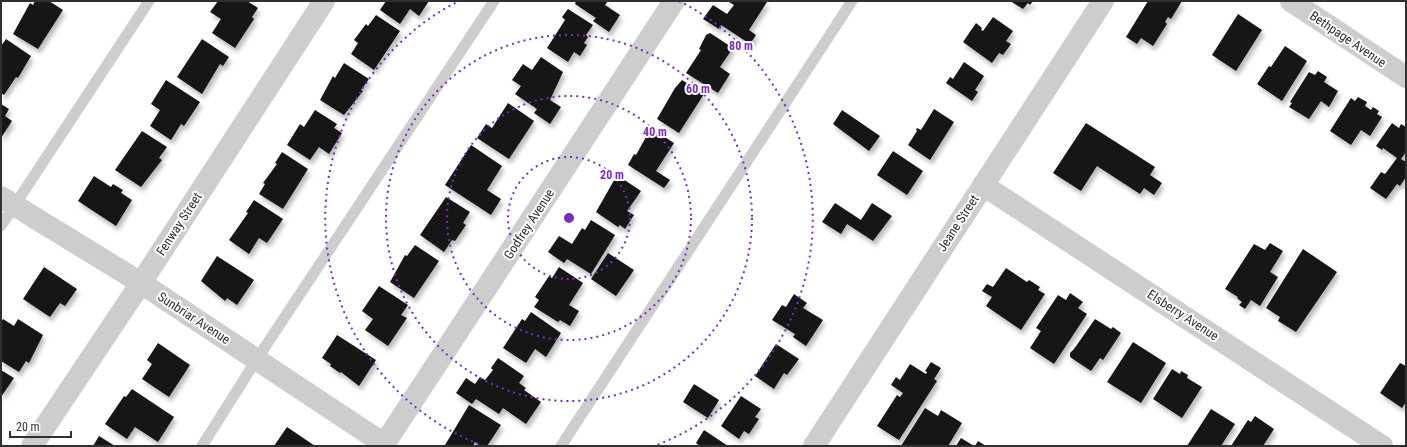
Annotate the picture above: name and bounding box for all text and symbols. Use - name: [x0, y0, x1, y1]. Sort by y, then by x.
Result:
- street label: Bethpage Avenue: [1307, 8, 1389, 70]
- text: 80 m: [729, 39, 753, 53]
- text: 60 m: [686, 82, 710, 96]
- text: 40 m: [643, 125, 667, 139]
- text: 20 m: [600, 168, 624, 182]
- street label: Godfrey Avenue: [501, 186, 557, 262]
- street label: Fenway Street: [153, 190, 205, 258]
- street label: Jeane Street: [934, 192, 982, 254]
- centre of rings: [562, 211, 576, 225]
- street label: Elsberry Avenue: [1145, 286, 1221, 344]
- street label: Sunbriar Avenue: [155, 289, 233, 347]
- scale bar: [10, 413, 71, 439]
- text: 20 m: [16, 420, 40, 434]

